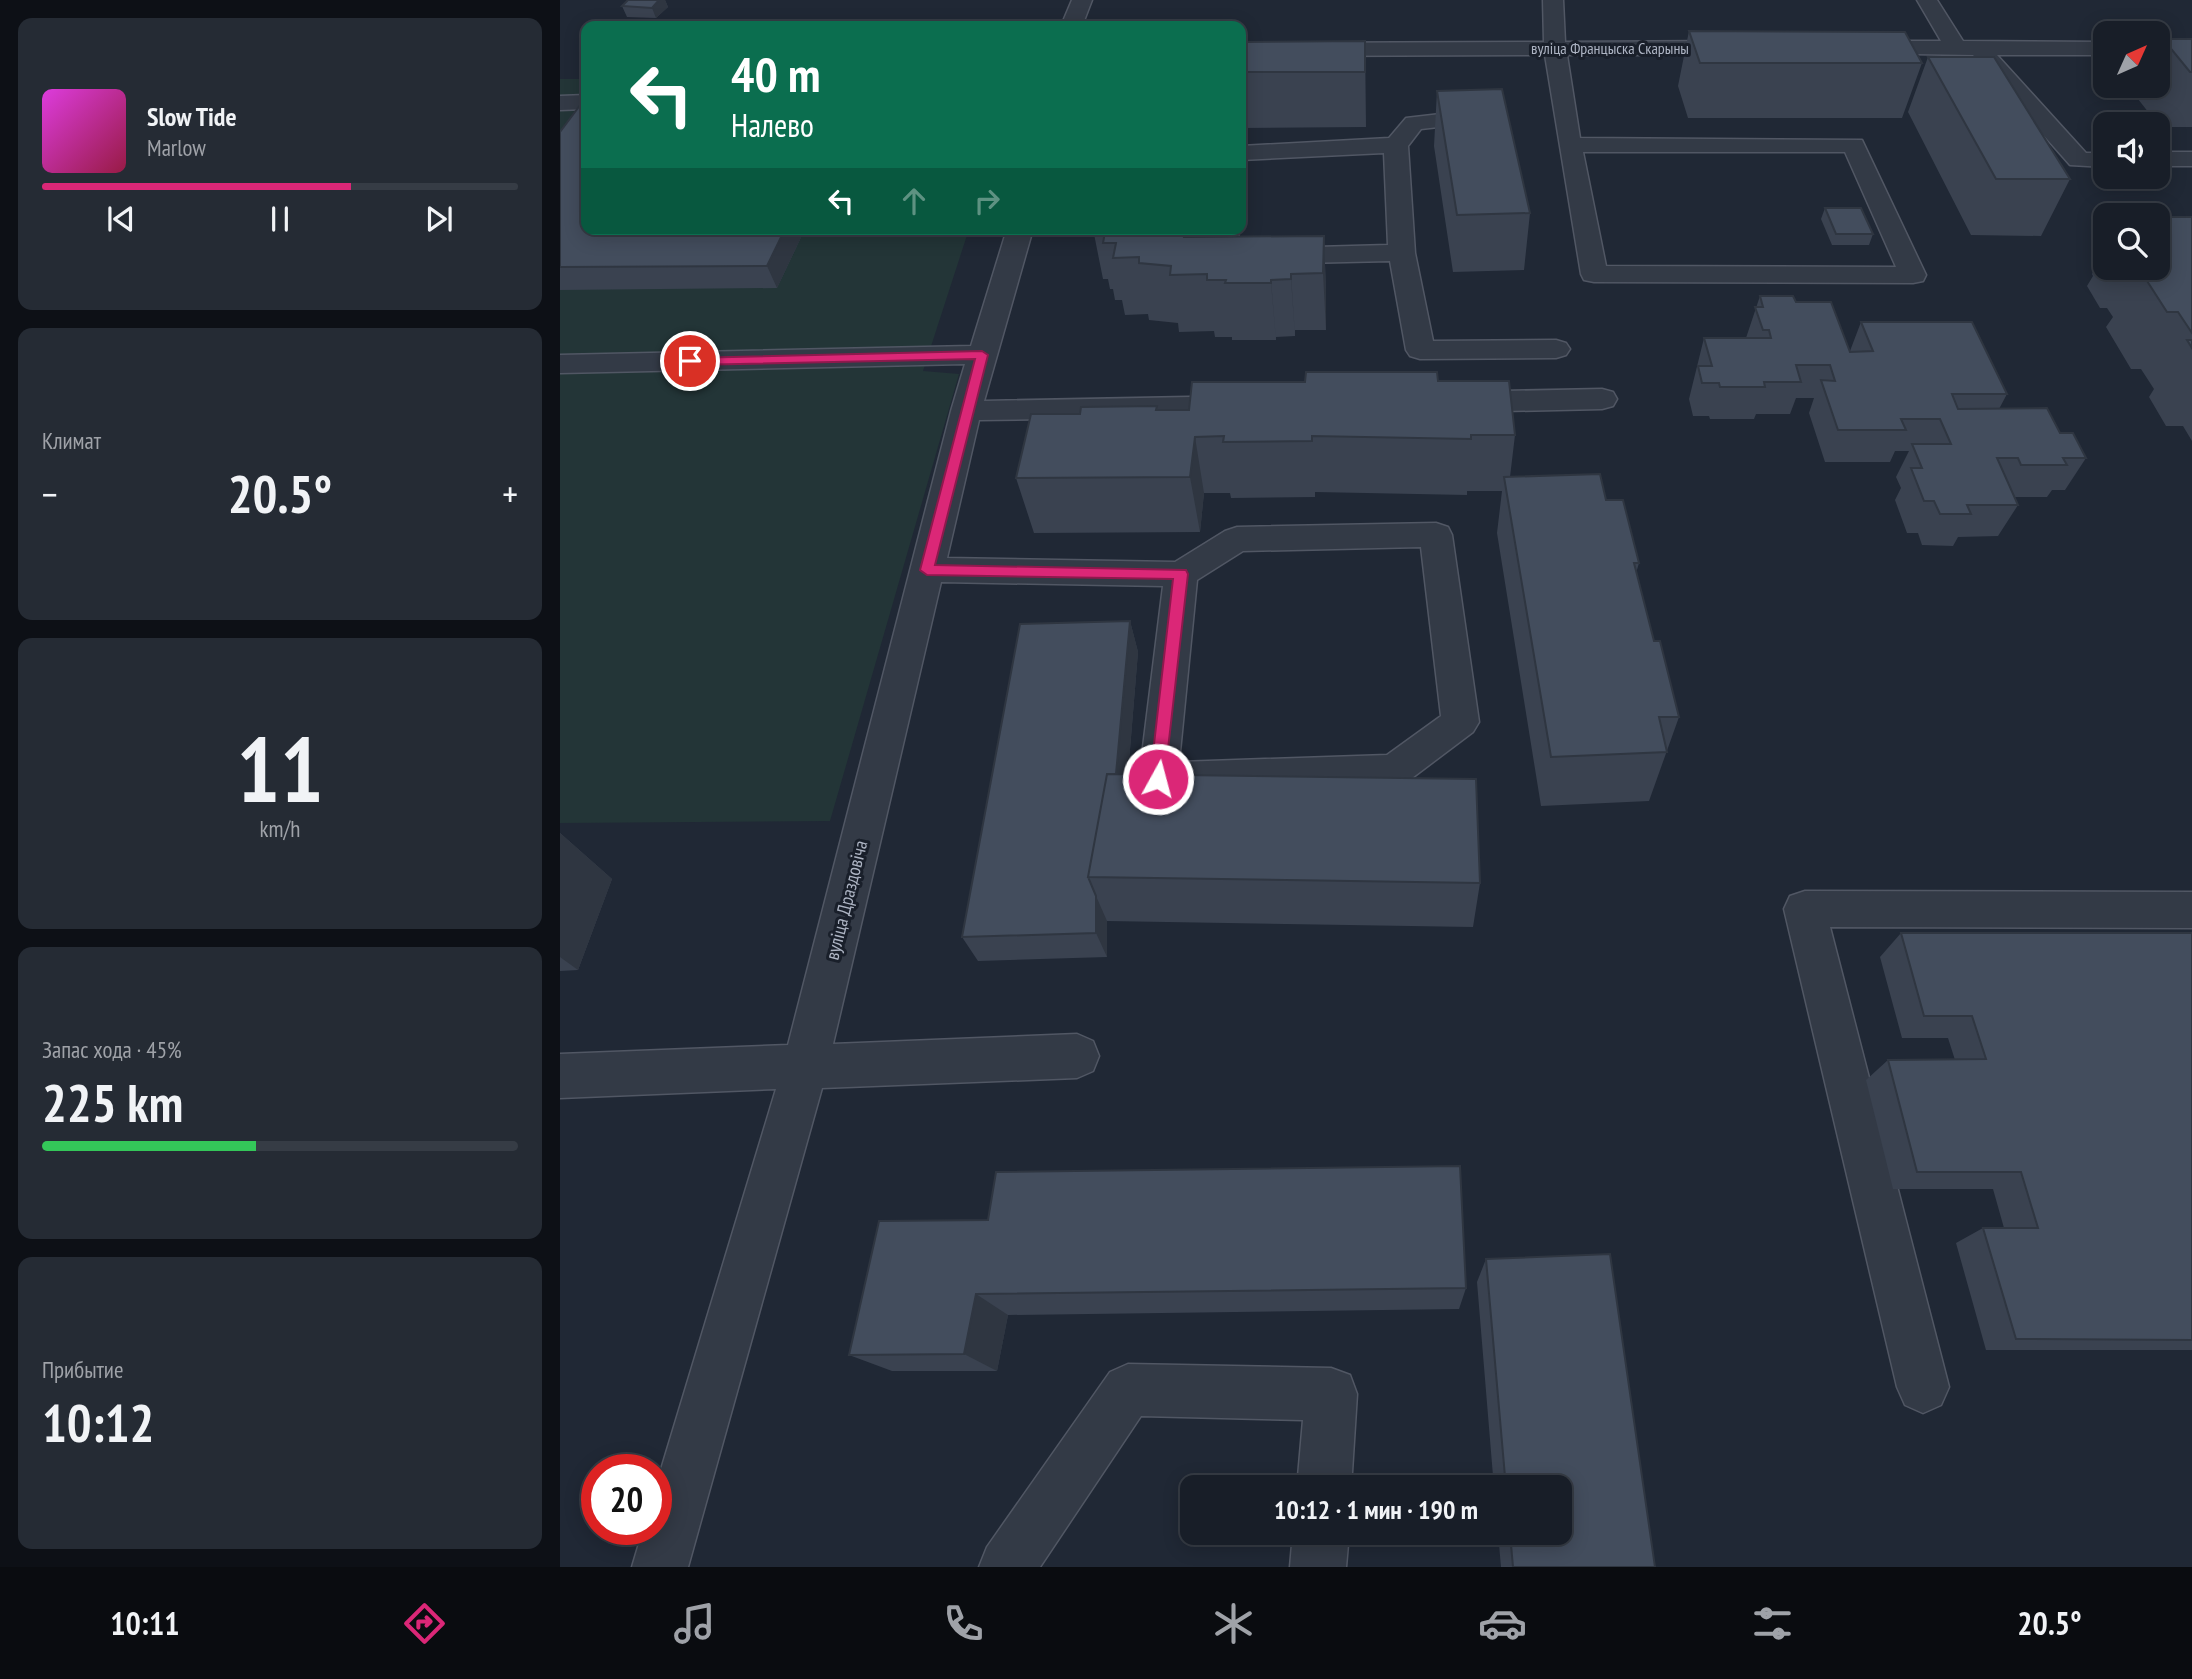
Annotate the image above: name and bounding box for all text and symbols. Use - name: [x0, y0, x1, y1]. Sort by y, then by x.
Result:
- north arrow: [2093, 21, 2170, 98]
- map controls: [2093, 21, 2170, 280]
- street label: вуліца Францыска Скарыны: [1531, 38, 1689, 58]
- text: 40 m: [731, 42, 820, 106]
- icon: left: [616, 49, 707, 140]
- text: Slow Tide: [147, 100, 237, 133]
- text: Налево: [731, 104, 814, 146]
- button: sound: [2093, 112, 2170, 189]
- text: Marlow: [147, 133, 206, 162]
- icon: left: [822, 182, 860, 220]
- icon: ahead: [895, 182, 933, 220]
- icon: right: [968, 182, 1006, 220]
- icon: previous: [102, 200, 140, 238]
- icon: pause: [261, 200, 299, 238]
- icon: next: [420, 200, 458, 238]
- button: search: [2093, 203, 2170, 280]
- pin: [660, 331, 720, 391]
- icon: arrive: [671, 342, 709, 380]
- text: Климат: [42, 426, 101, 455]
- text: 20.5°: [228, 460, 332, 527]
- text: −: [42, 469, 58, 518]
- text: +: [502, 469, 518, 518]
- text: 11: [237, 709, 324, 827]
- position arrow: [1121, 742, 1195, 816]
- text: km/h: [260, 814, 300, 843]
- street label: вуліца Драздовіча: [820, 838, 872, 962]
- text: Запас хода · 45%: [42, 1035, 182, 1064]
- text: 225 km: [42, 1069, 183, 1136]
- text: Прибытие: [42, 1355, 123, 1384]
- text: 10:12: [42, 1389, 154, 1456]
- speed limit sign: 20: [581, 1454, 672, 1545]
- text: 10:12 · 1 мин · 190 m: [1274, 1493, 1478, 1526]
- icon: directions: [400, 1599, 449, 1648]
- icon: music: [670, 1599, 719, 1648]
- icon: phone: [939, 1599, 988, 1648]
- icon: climate: [1209, 1599, 1258, 1648]
- icon: car: [1478, 1599, 1527, 1648]
- icon: filters: [1748, 1599, 1797, 1648]
- text: 10:11: [110, 1602, 179, 1644]
- text: 20.5°: [2017, 1602, 2082, 1644]

